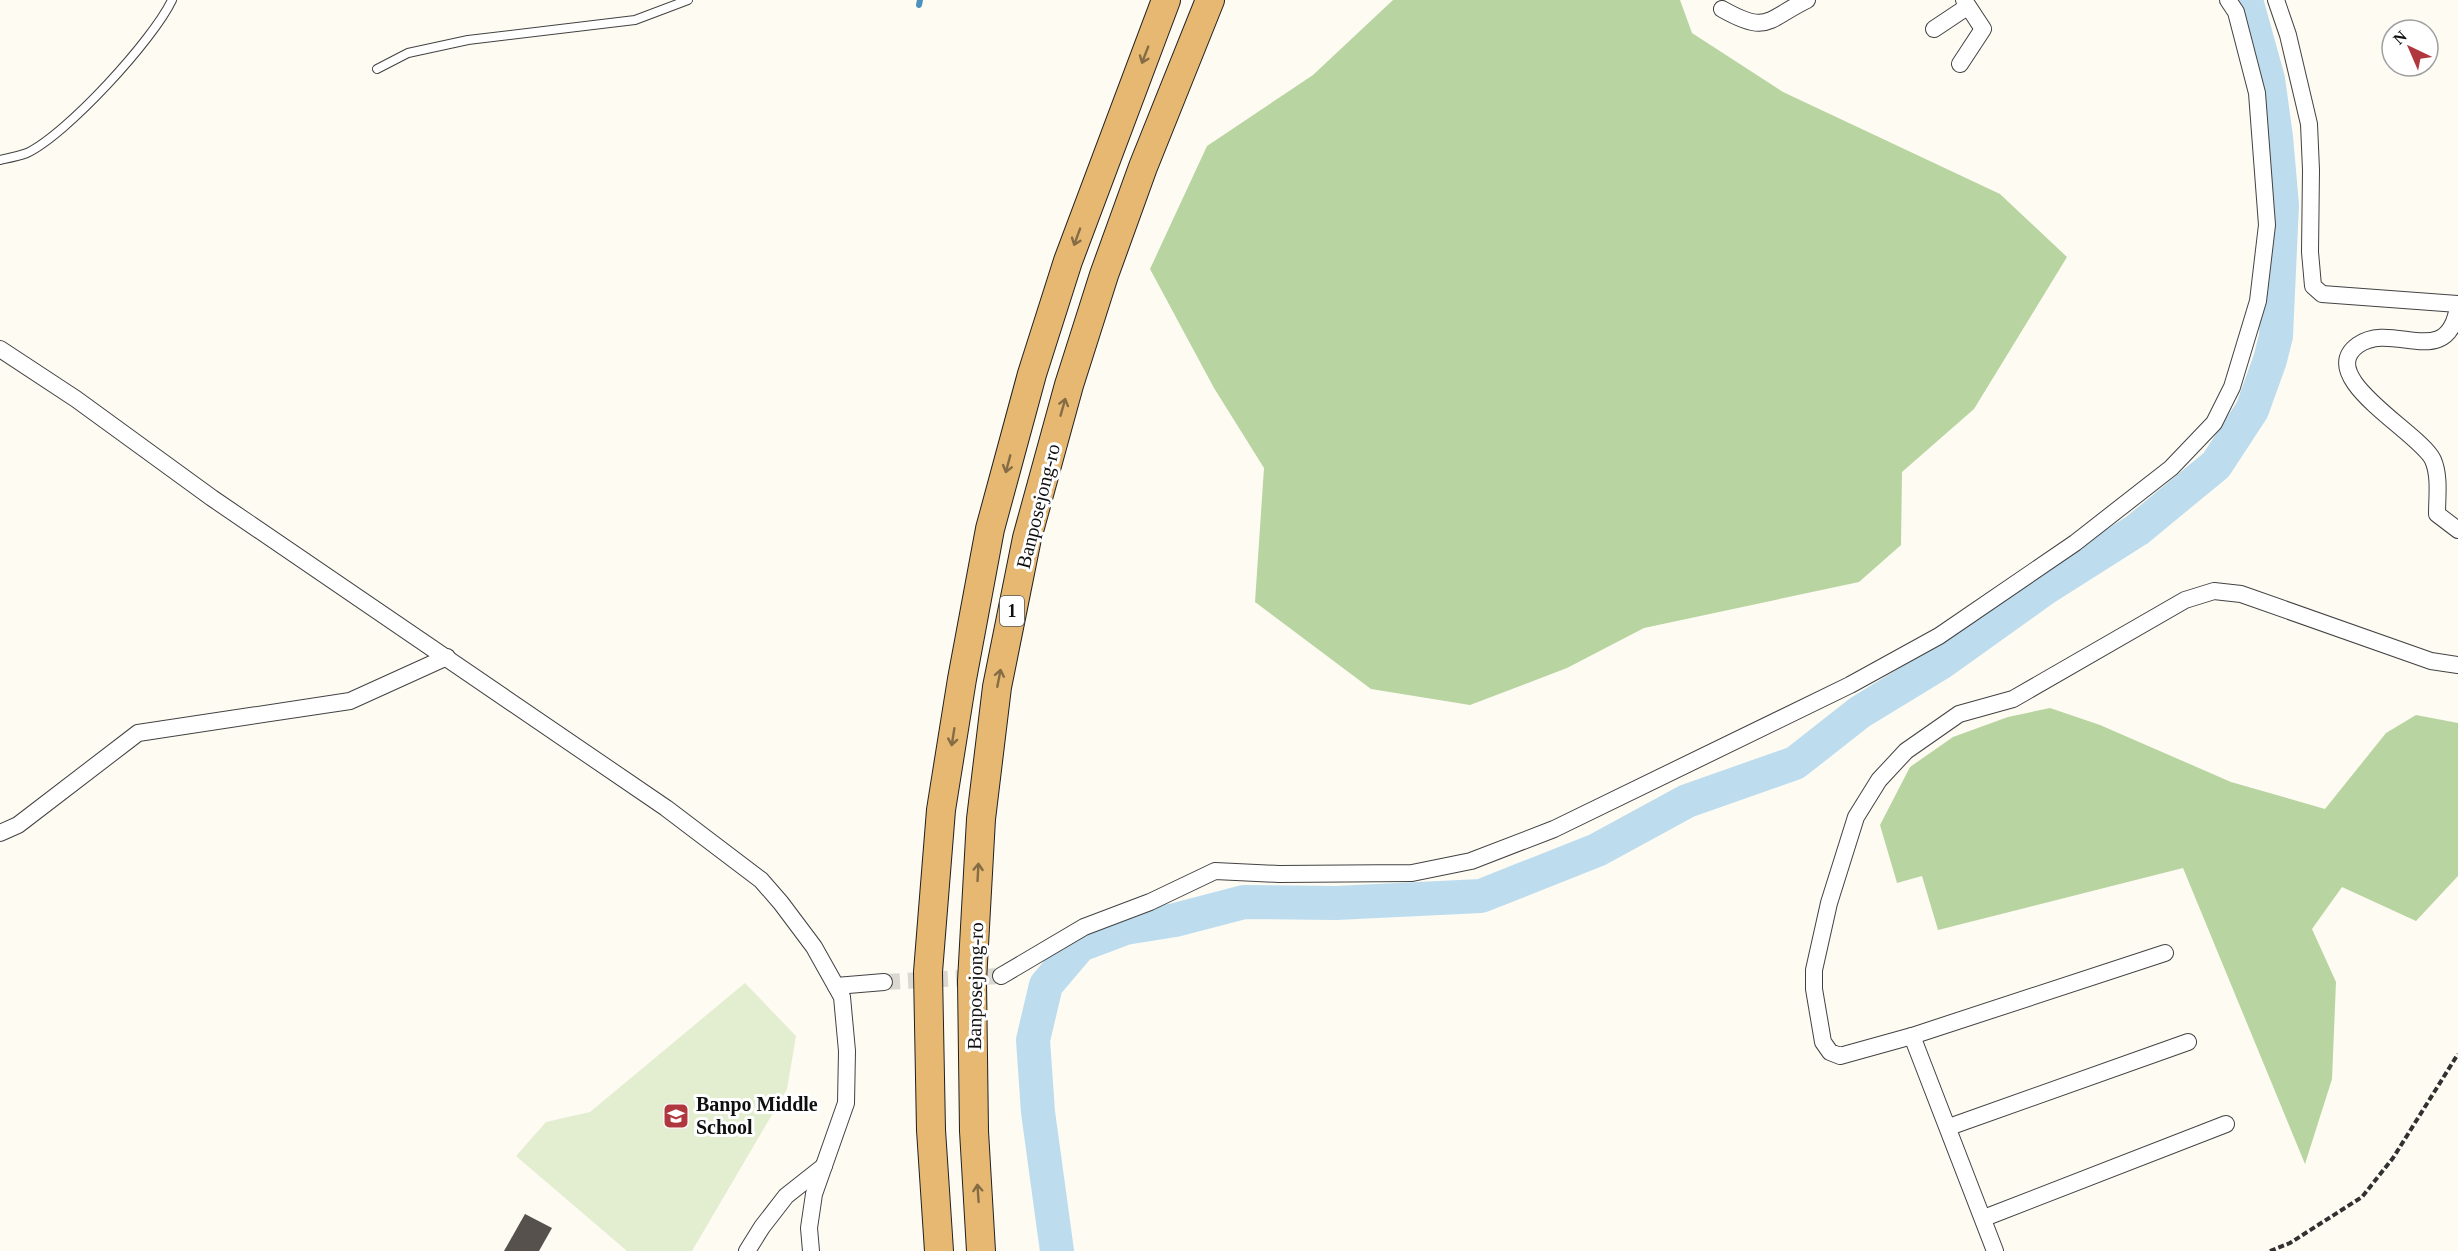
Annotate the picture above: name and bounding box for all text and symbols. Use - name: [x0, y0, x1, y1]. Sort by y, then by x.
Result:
- north arrow: [2380, 18, 2440, 78]
- text: N: [2390, 27, 2410, 48]
- one-way arrow: [1139, 45, 1150, 63]
- one-way arrow: [1070, 227, 1081, 246]
- one-way arrow: [1058, 398, 1069, 417]
- street label: Banposejong-ro: [1012, 441, 1065, 571]
- one-way arrow: [1001, 454, 1013, 473]
- road number: 1: [1000, 596, 1024, 626]
- one-way arrow: [994, 669, 1005, 688]
- one-way arrow: [947, 727, 958, 746]
- one-way arrow: [973, 862, 984, 882]
- street label: Banposejong-ro: [963, 922, 988, 1050]
- place label: Banpo Middle School: [696, 1093, 818, 1138]
- school or university icon: Banpo Middle School: [661, 1101, 691, 1131]
- one-way arrow: [972, 1183, 983, 1203]

